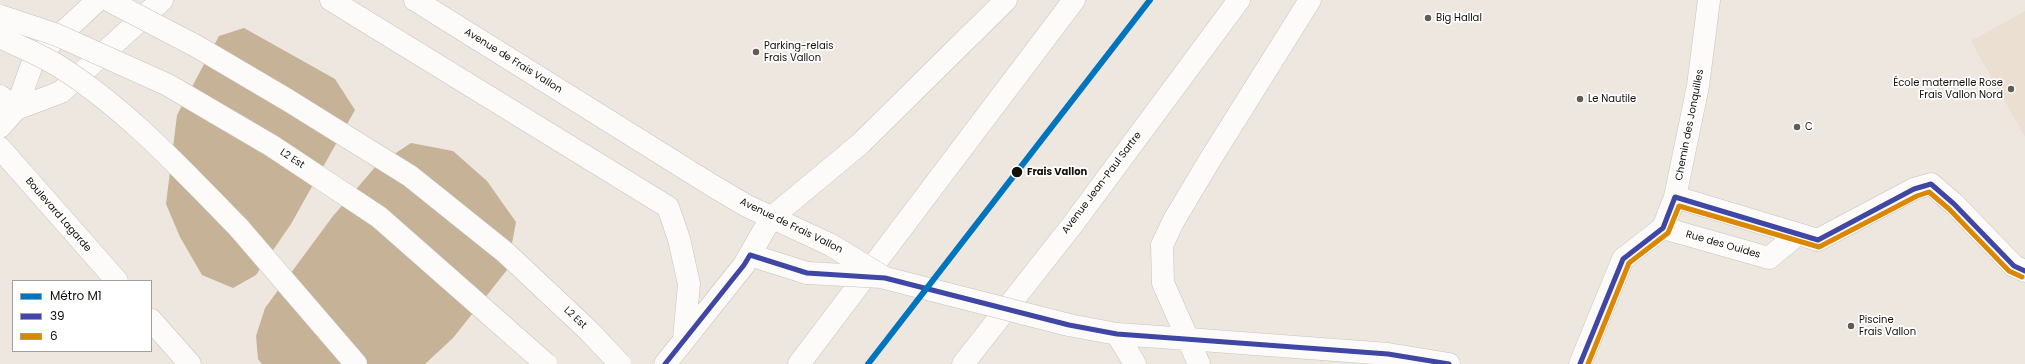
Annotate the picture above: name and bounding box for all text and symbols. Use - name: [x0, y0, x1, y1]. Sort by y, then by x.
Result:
- place label: Big Hallal: [1436, 12, 1482, 24]
- marker: Big Hallal: [1423, 13, 1433, 23]
- street label: Avenue de Frais Vallon: [462, 26, 564, 96]
- place label: Parking-relais Frais Vallon: [764, 40, 833, 64]
- marker: Parking-relais Frais Vallon: [751, 47, 761, 57]
- street label: Chemin des Jonquilles: [1673, 68, 1707, 182]
- place label: École maternelle Rose Frais Vallon Nord: [1893, 77, 2003, 100]
- marker: École maternelle Rose Frais Vallon Nord: [2006, 84, 2016, 94]
- place label: Le Nautile: [1588, 93, 1636, 105]
- marker: Le Nautile: [1575, 94, 1585, 104]
- place label: C: [1805, 121, 1813, 133]
- marker: C: [1792, 122, 1802, 132]
- street label: Avenue Jean-Paul Sartre: [1060, 130, 1144, 236]
- street label: L2 Est: [278, 147, 306, 171]
- marker: Frais Vallon: [1010, 165, 1024, 179]
- place label: Frais Vallon: [1027, 166, 1087, 178]
- street label: Boulevard Lagarde: [23, 175, 93, 255]
- street label: Avenue de Frais Vallon: [738, 196, 844, 256]
- street label: Rue des Ouides: [1684, 229, 1762, 261]
- legend: [12, 280, 152, 352]
- text: Métro M1: [50, 287, 102, 304]
- street label: L2 Est: [561, 304, 589, 332]
- text: 39: [50, 307, 65, 324]
- place label: Piscine Frais Vallon: [1859, 314, 1916, 338]
- marker: Piscine Frais Vallon: [1846, 321, 1856, 331]
- text: 6: [50, 327, 58, 344]

